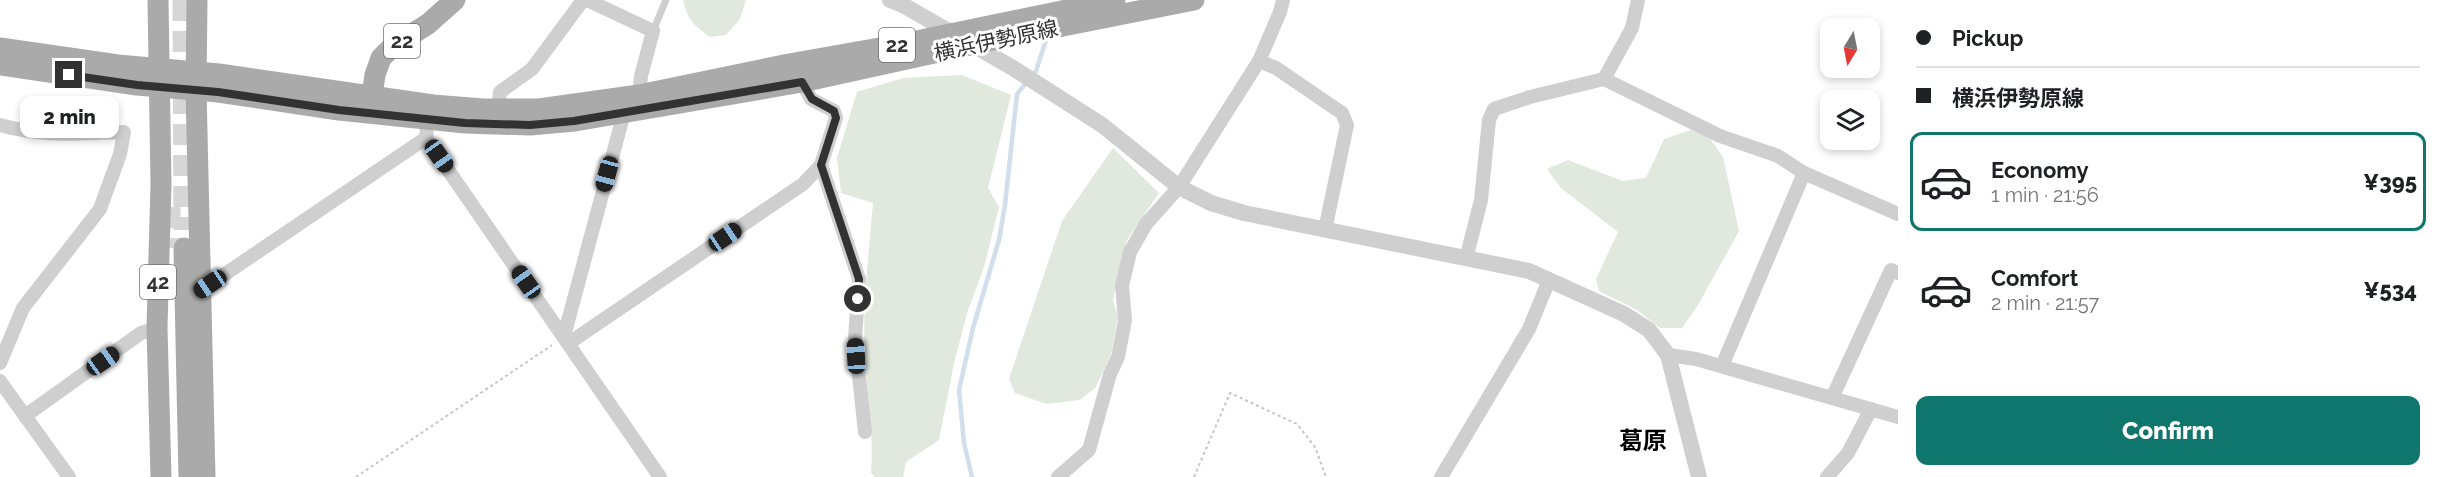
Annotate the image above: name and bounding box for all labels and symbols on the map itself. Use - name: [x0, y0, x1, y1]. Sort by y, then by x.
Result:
- street label: 横浜伊勢原線: [932, 15, 1060, 66]
- north arrow: [1820, 18, 1880, 78]
- road number: 22: [384, 24, 420, 58]
- road number: 22: [879, 28, 915, 62]
- route end: [55, 61, 82, 88]
- callout: 2 min: [20, 96, 118, 138]
- car: [421, 136, 457, 176]
- car: [594, 154, 620, 194]
- car: [705, 219, 745, 255]
- car: [508, 262, 544, 302]
- road number: 42: [140, 265, 176, 299]
- car: [190, 266, 230, 302]
- route start: [844, 285, 871, 312]
- car: [846, 338, 866, 374]
- car: [83, 343, 123, 379]
- district label: 葛原: [1619, 426, 1667, 455]

